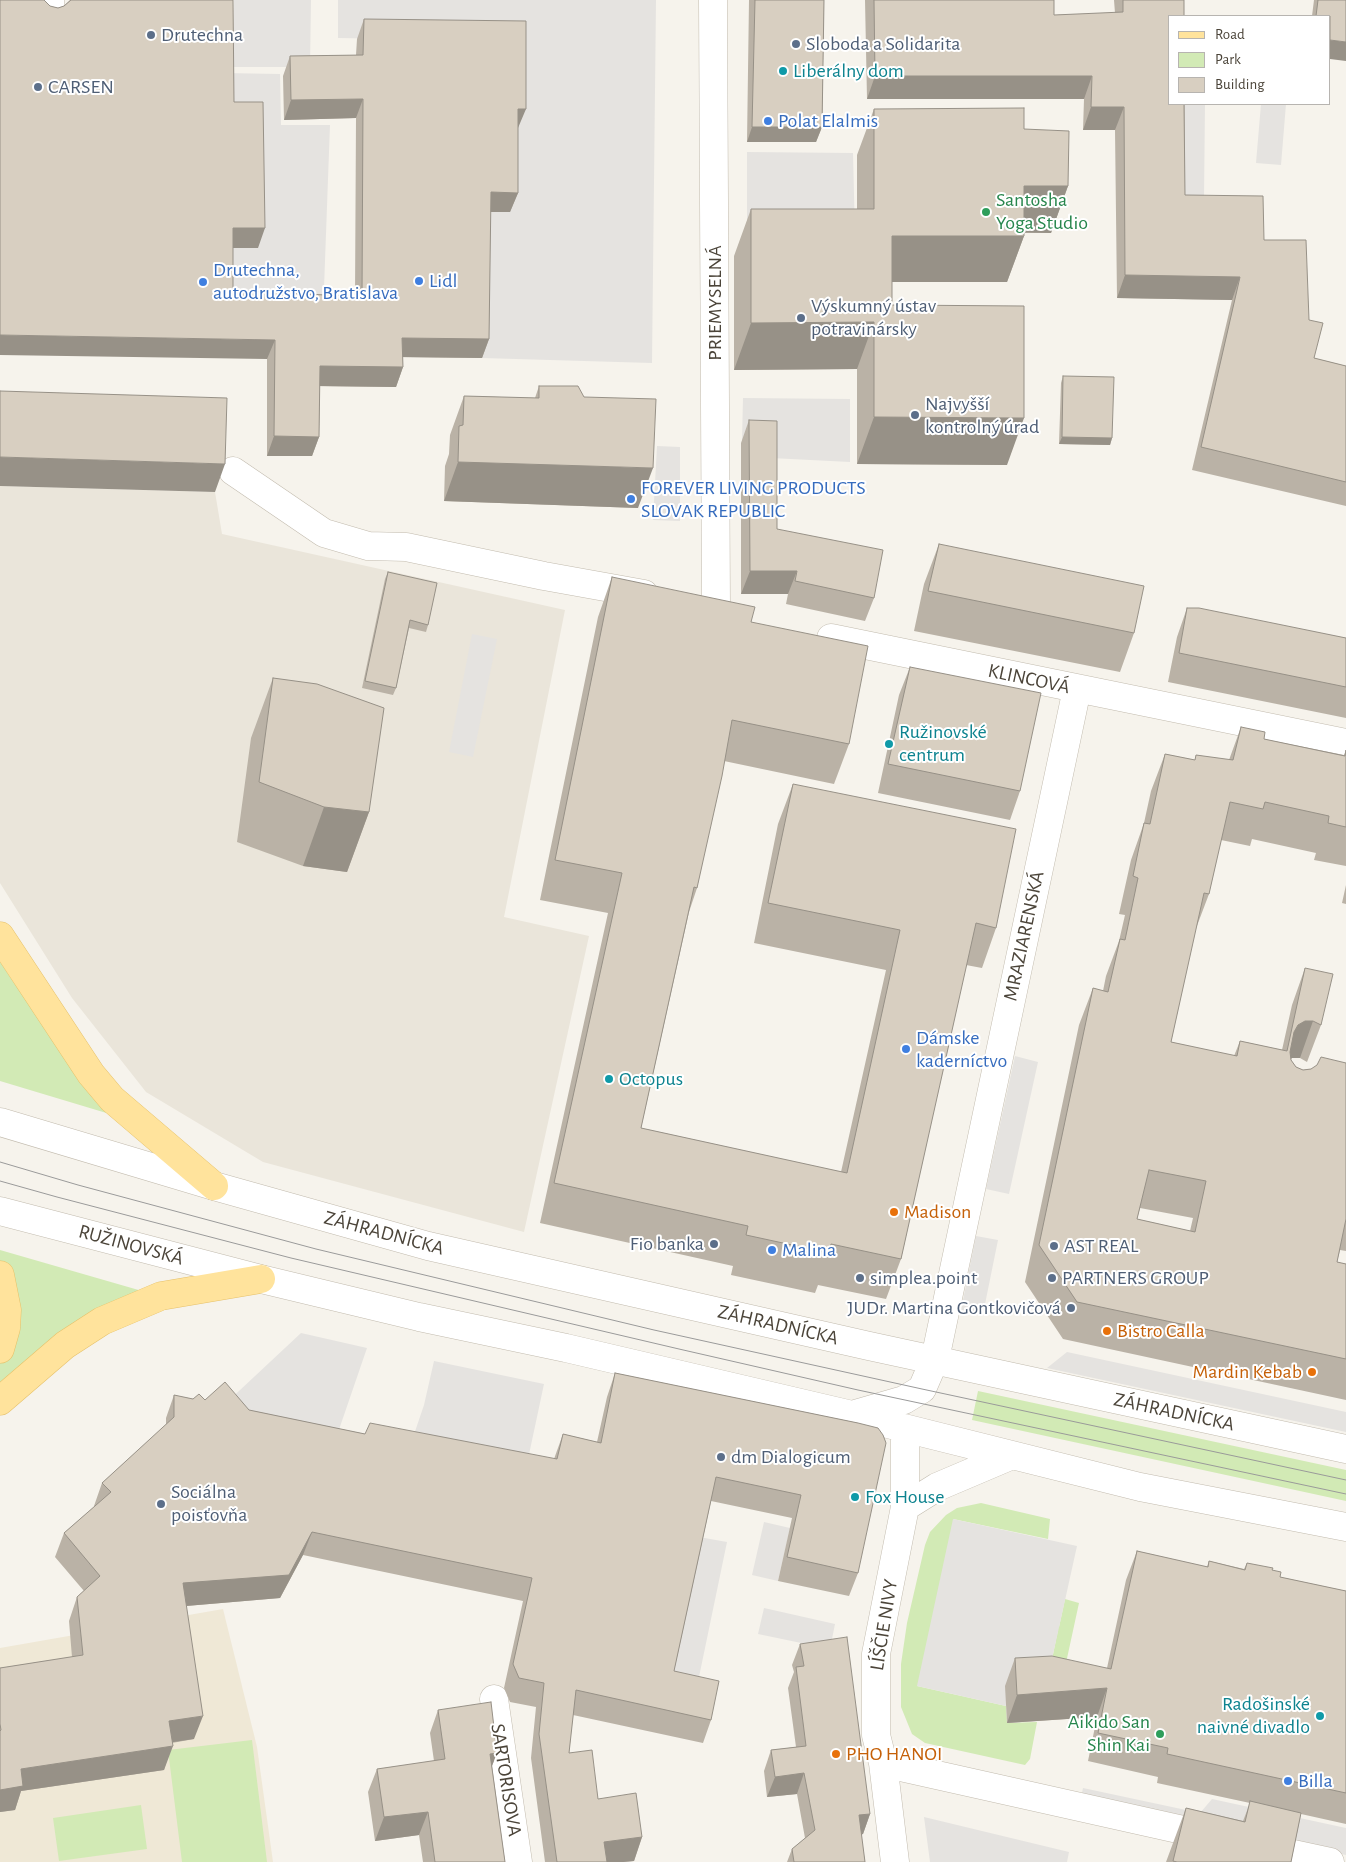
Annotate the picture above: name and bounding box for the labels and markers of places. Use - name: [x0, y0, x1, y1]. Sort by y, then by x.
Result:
- place label: Drutechna: [161, 23, 243, 47]
- marker: Drutechna: [145, 29, 157, 41]
- place label: Sloboda a Solidarita: [806, 32, 960, 56]
- marker: Sloboda a Solidarita: [790, 38, 802, 50]
- place label: Liberálny dom: [793, 59, 904, 83]
- marker: Liberálny dom: [777, 65, 789, 77]
- place label: CARSEN: [48, 75, 114, 99]
- marker: CARSEN: [32, 81, 44, 93]
- place label: Polat Elalmis: [778, 109, 878, 133]
- marker: Polat Elalmis: [762, 115, 774, 127]
- place label: Santosha Yoga Studio: [996, 188, 1088, 235]
- marker: Santosha Yoga Studio: [980, 206, 992, 218]
- place label: Drutechna, autodružstvo, Bratislava: [213, 258, 398, 305]
- place label: Lidl: [429, 269, 457, 293]
- marker: Lidl: [413, 275, 425, 287]
- marker: Drutechna, autodružstvo, Bratislava: [197, 276, 209, 288]
- place label: Výskumný ústav potravinársky: [811, 294, 936, 341]
- marker: Výskumný ústav potravinársky: [795, 312, 807, 324]
- place label: Najvyšší kontrolný úrad: [925, 392, 1039, 439]
- marker: Najvyšší kontrolný úrad: [909, 409, 921, 421]
- place label: FOREVER LIVING PRODUCTS SLOVAK REPUBLIC: [641, 476, 866, 523]
- marker: FOREVER LIVING PRODUCTS SLOVAK REPUBLIC: [625, 493, 637, 505]
- place label: Ružinovské centrum: [899, 720, 987, 767]
- marker: Ružinovské centrum: [883, 738, 895, 750]
- place label: Dámske kaderníctvo: [916, 1026, 1007, 1073]
- marker: Dámske kaderníctvo: [900, 1043, 912, 1055]
- place label: Octopus: [619, 1067, 683, 1091]
- marker: Octopus: [603, 1073, 615, 1085]
- place label: Madison: [904, 1200, 971, 1224]
- marker: Madison: [888, 1206, 900, 1218]
- place label: Fio banka: [630, 1232, 704, 1256]
- place label: AST REAL: [1064, 1234, 1138, 1258]
- marker: Fio banka: [708, 1238, 720, 1250]
- place label: Malina: [782, 1238, 836, 1262]
- marker: AST REAL: [1048, 1240, 1060, 1252]
- marker: Malina: [766, 1244, 778, 1256]
- place label: simplea.point: [870, 1266, 977, 1290]
- place label: PARTNERS GROUP: [1062, 1266, 1209, 1290]
- marker: simplea.point: [854, 1272, 866, 1284]
- marker: PARTNERS GROUP: [1046, 1272, 1058, 1284]
- place label: JUDr. Martina Gontkovičová: [847, 1296, 1061, 1320]
- marker: JUDr. Martina Gontkovičová: [1065, 1302, 1077, 1314]
- place label: Bistro Calla: [1117, 1319, 1205, 1343]
- marker: Bistro Calla: [1101, 1325, 1113, 1337]
- place label: Mardin Kebab: [1193, 1360, 1302, 1384]
- marker: Mardin Kebab: [1306, 1366, 1318, 1378]
- place label: dm Dialogicum: [731, 1445, 851, 1469]
- marker: dm Dialogicum: [715, 1451, 727, 1463]
- place label: Sociálna poisťovňa: [171, 1480, 247, 1527]
- place label: Fox House: [865, 1485, 944, 1509]
- marker: Fox House: [849, 1491, 861, 1503]
- marker: Sociálna poisťovňa: [155, 1498, 167, 1510]
- place label: Radošinské naivné divadlo: [1197, 1692, 1310, 1739]
- place label: Aikido San Shin Kai: [1068, 1710, 1150, 1757]
- marker: Radošinské naivné divadlo: [1314, 1710, 1326, 1722]
- marker: Aikido San Shin Kai: [1154, 1728, 1166, 1740]
- place label: PHO HANOI: [846, 1742, 942, 1766]
- marker: PHO HANOI: [830, 1748, 842, 1760]
- place label: Billa: [1298, 1769, 1333, 1793]
- marker: Billa: [1282, 1775, 1294, 1787]

